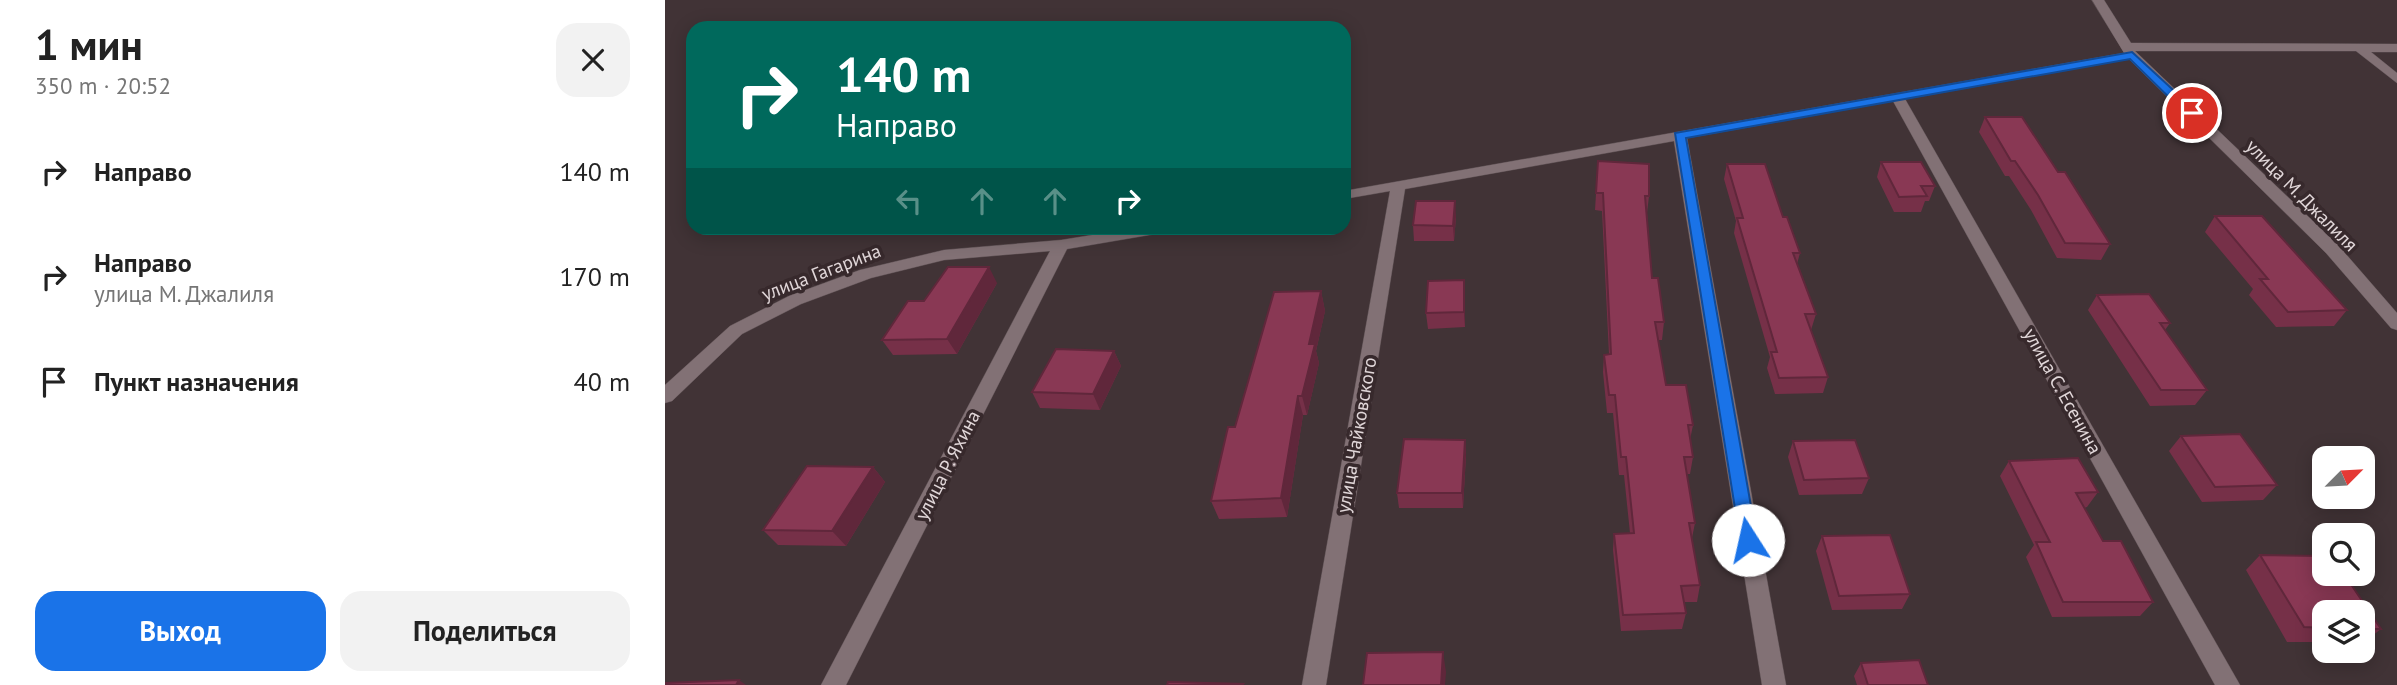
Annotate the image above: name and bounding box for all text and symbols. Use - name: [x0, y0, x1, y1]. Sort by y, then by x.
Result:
- text: 1 мин: [35, 17, 143, 72]
- button: close: [556, 23, 630, 97]
- text: 140 m: [836, 42, 971, 106]
- icon: right: [721, 49, 812, 140]
- text: 350 m · 20:52: [35, 71, 171, 100]
- pin: [2162, 83, 2222, 143]
- icon: arrive: [2173, 94, 2211, 132]
- text: Направо: [836, 104, 957, 146]
- street label: улица М. Джалиля: [2241, 134, 2363, 256]
- icon: right: [35, 153, 73, 191]
- text: Направо: [94, 155, 192, 188]
- text: 140 m: [559, 155, 630, 188]
- icon: left: [890, 182, 928, 220]
- icon: ahead: [963, 182, 1001, 220]
- icon: ahead: [1036, 182, 1074, 220]
- icon: right: [1109, 182, 1147, 220]
- street label: улица Гагарина: [758, 238, 884, 306]
- text: Направо: [94, 246, 192, 279]
- icon: right: [35, 258, 73, 296]
- text: 170 m: [559, 260, 630, 293]
- text: улица М. Джалиля: [94, 279, 274, 308]
- street label: улица С. Есенина: [2019, 324, 2107, 458]
- street label: улица Чайковского: [1330, 355, 1382, 515]
- icon: arrive: [35, 363, 73, 401]
- text: Пункт назначения: [94, 365, 299, 398]
- text: 40 m: [574, 365, 630, 398]
- street label: улица Р. Яхина: [909, 406, 985, 524]
- north arrow: [2312, 446, 2375, 509]
- map controls: [2312, 446, 2375, 663]
- position arrow: [1711, 503, 1785, 577]
- button: search: [2312, 523, 2375, 586]
- button: Выход: [35, 591, 326, 671]
- button: Поделиться: [340, 591, 630, 671]
- button: layers: [2312, 600, 2375, 663]

